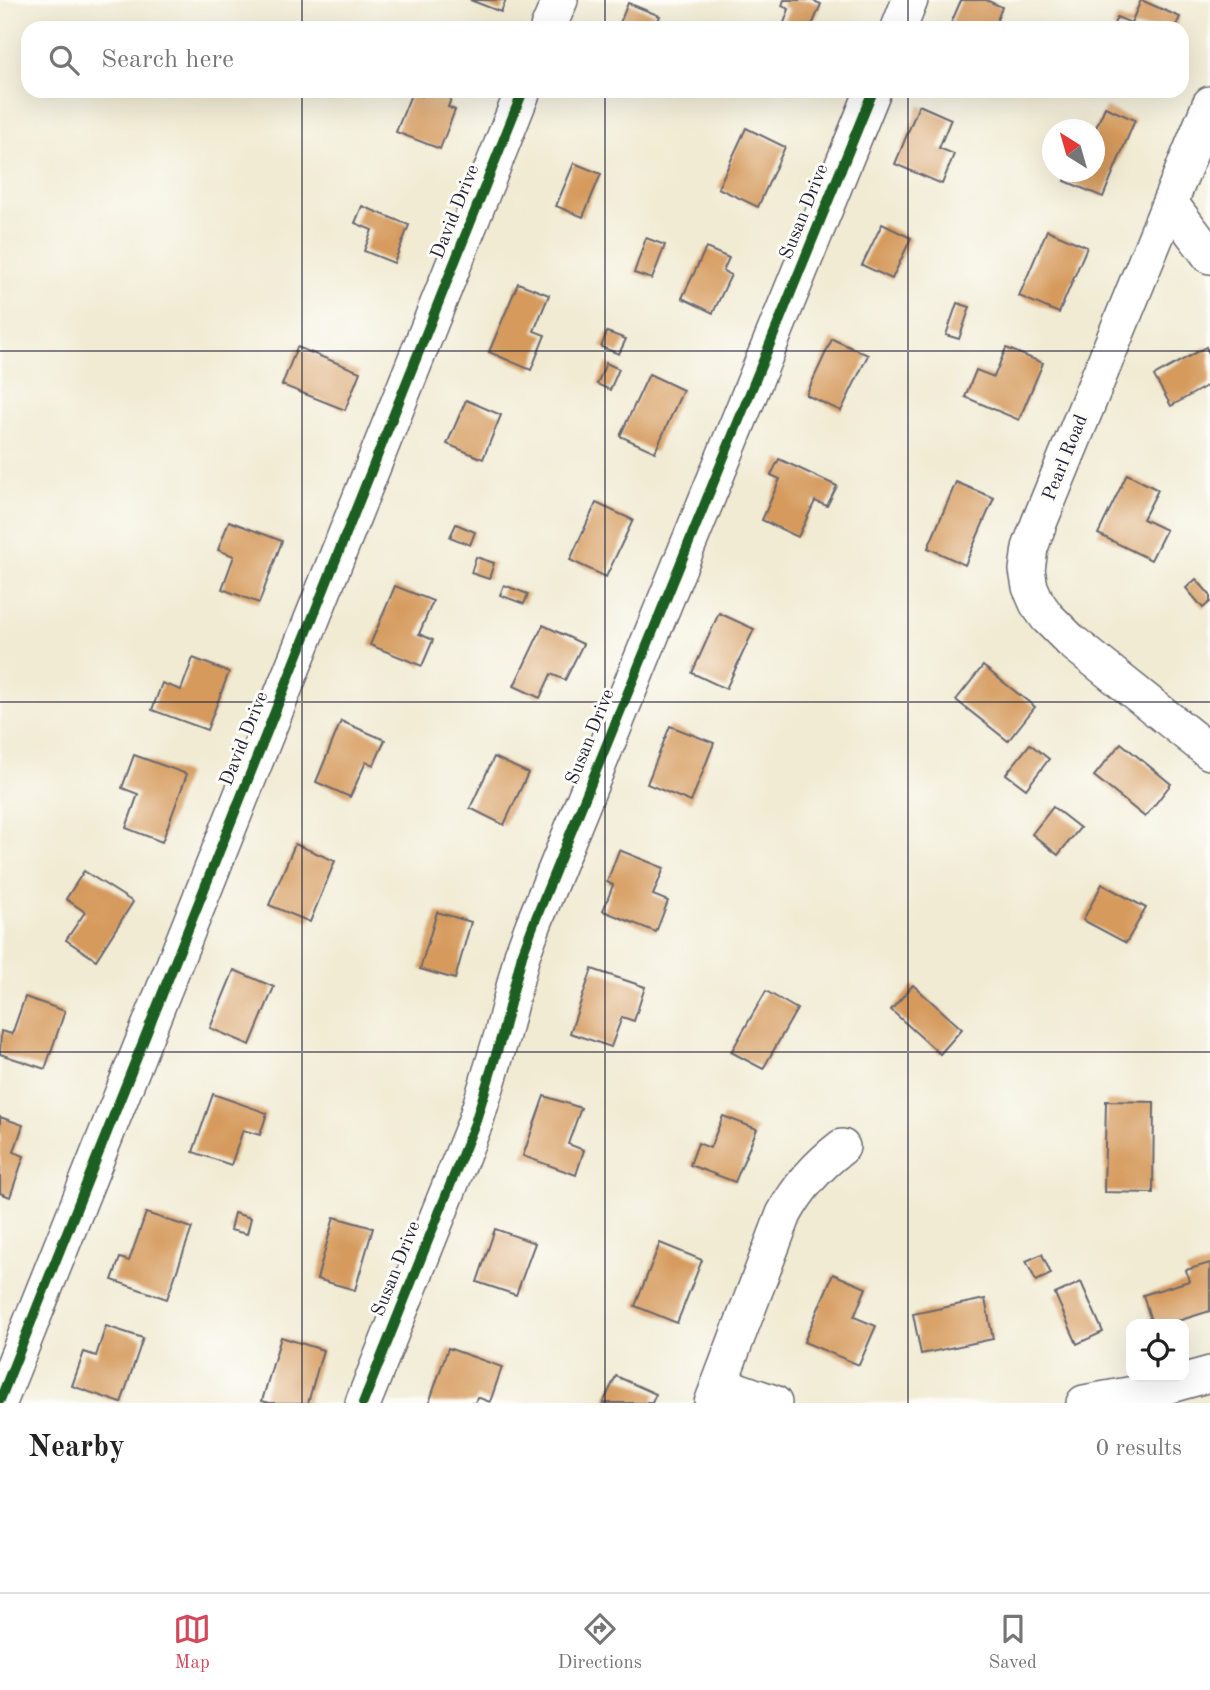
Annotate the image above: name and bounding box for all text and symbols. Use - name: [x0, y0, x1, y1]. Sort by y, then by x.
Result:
- search box: [21, 21, 1189, 98]
- icon: search: [45, 41, 83, 79]
- text: Search here: [101, 47, 234, 73]
- north arrow: [1042, 119, 1105, 182]
- street label: David Drive: [429, 162, 483, 262]
- street label: Susan Drive: [777, 162, 833, 262]
- street label: Pearl Road: [1040, 412, 1092, 504]
- street label: Susan Drive: [563, 687, 619, 787]
- street label: David Drive: [218, 689, 272, 789]
- street label: Susan Drive: [369, 1219, 425, 1319]
- map controls: [1126, 1319, 1189, 1382]
- button: locate: [1126, 1319, 1189, 1382]
- text: Nearby: [28, 1433, 125, 1463]
- text: 0 results: [1096, 1437, 1182, 1460]
- tab: Map: [173, 1610, 211, 1675]
- tab: Directions: [558, 1610, 642, 1675]
- tab: Saved: [988, 1610, 1037, 1675]

